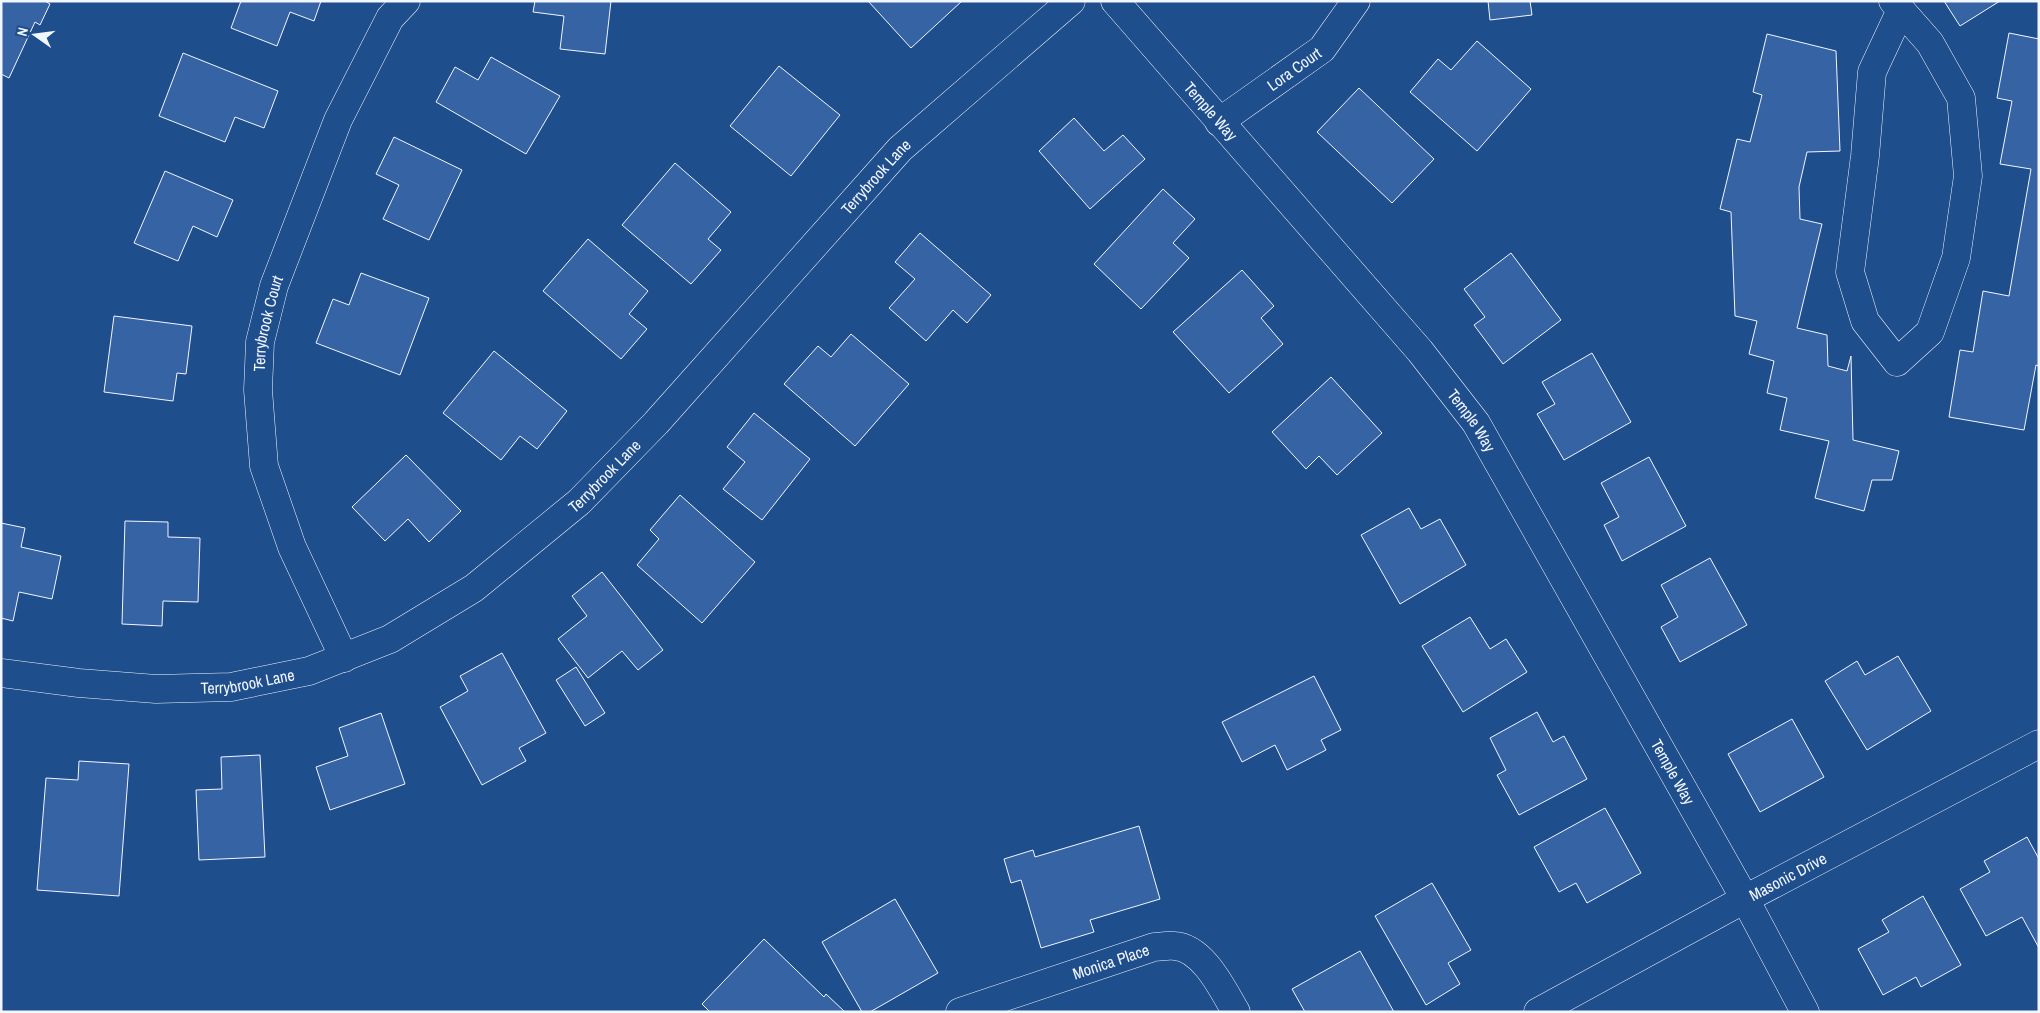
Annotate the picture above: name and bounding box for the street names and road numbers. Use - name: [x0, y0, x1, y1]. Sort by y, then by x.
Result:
- street label: Lora Court: [1262, 42, 1326, 96]
- street label: Temple Way: [1179, 77, 1243, 146]
- street label: Terrybrook Lane: [836, 134, 915, 219]
- street label: Terrybrook Court: [248, 272, 288, 372]
- street label: Temple Way: [1443, 384, 1501, 456]
- street label: Terrybrook Lane: [563, 434, 645, 517]
- street label: Terrybrook Lane: [200, 663, 296, 699]
- street label: Temple Way: [1646, 735, 1701, 809]
- street label: Masonic Drive: [1745, 847, 1830, 906]
- street label: Monica Place: [1070, 938, 1152, 985]

